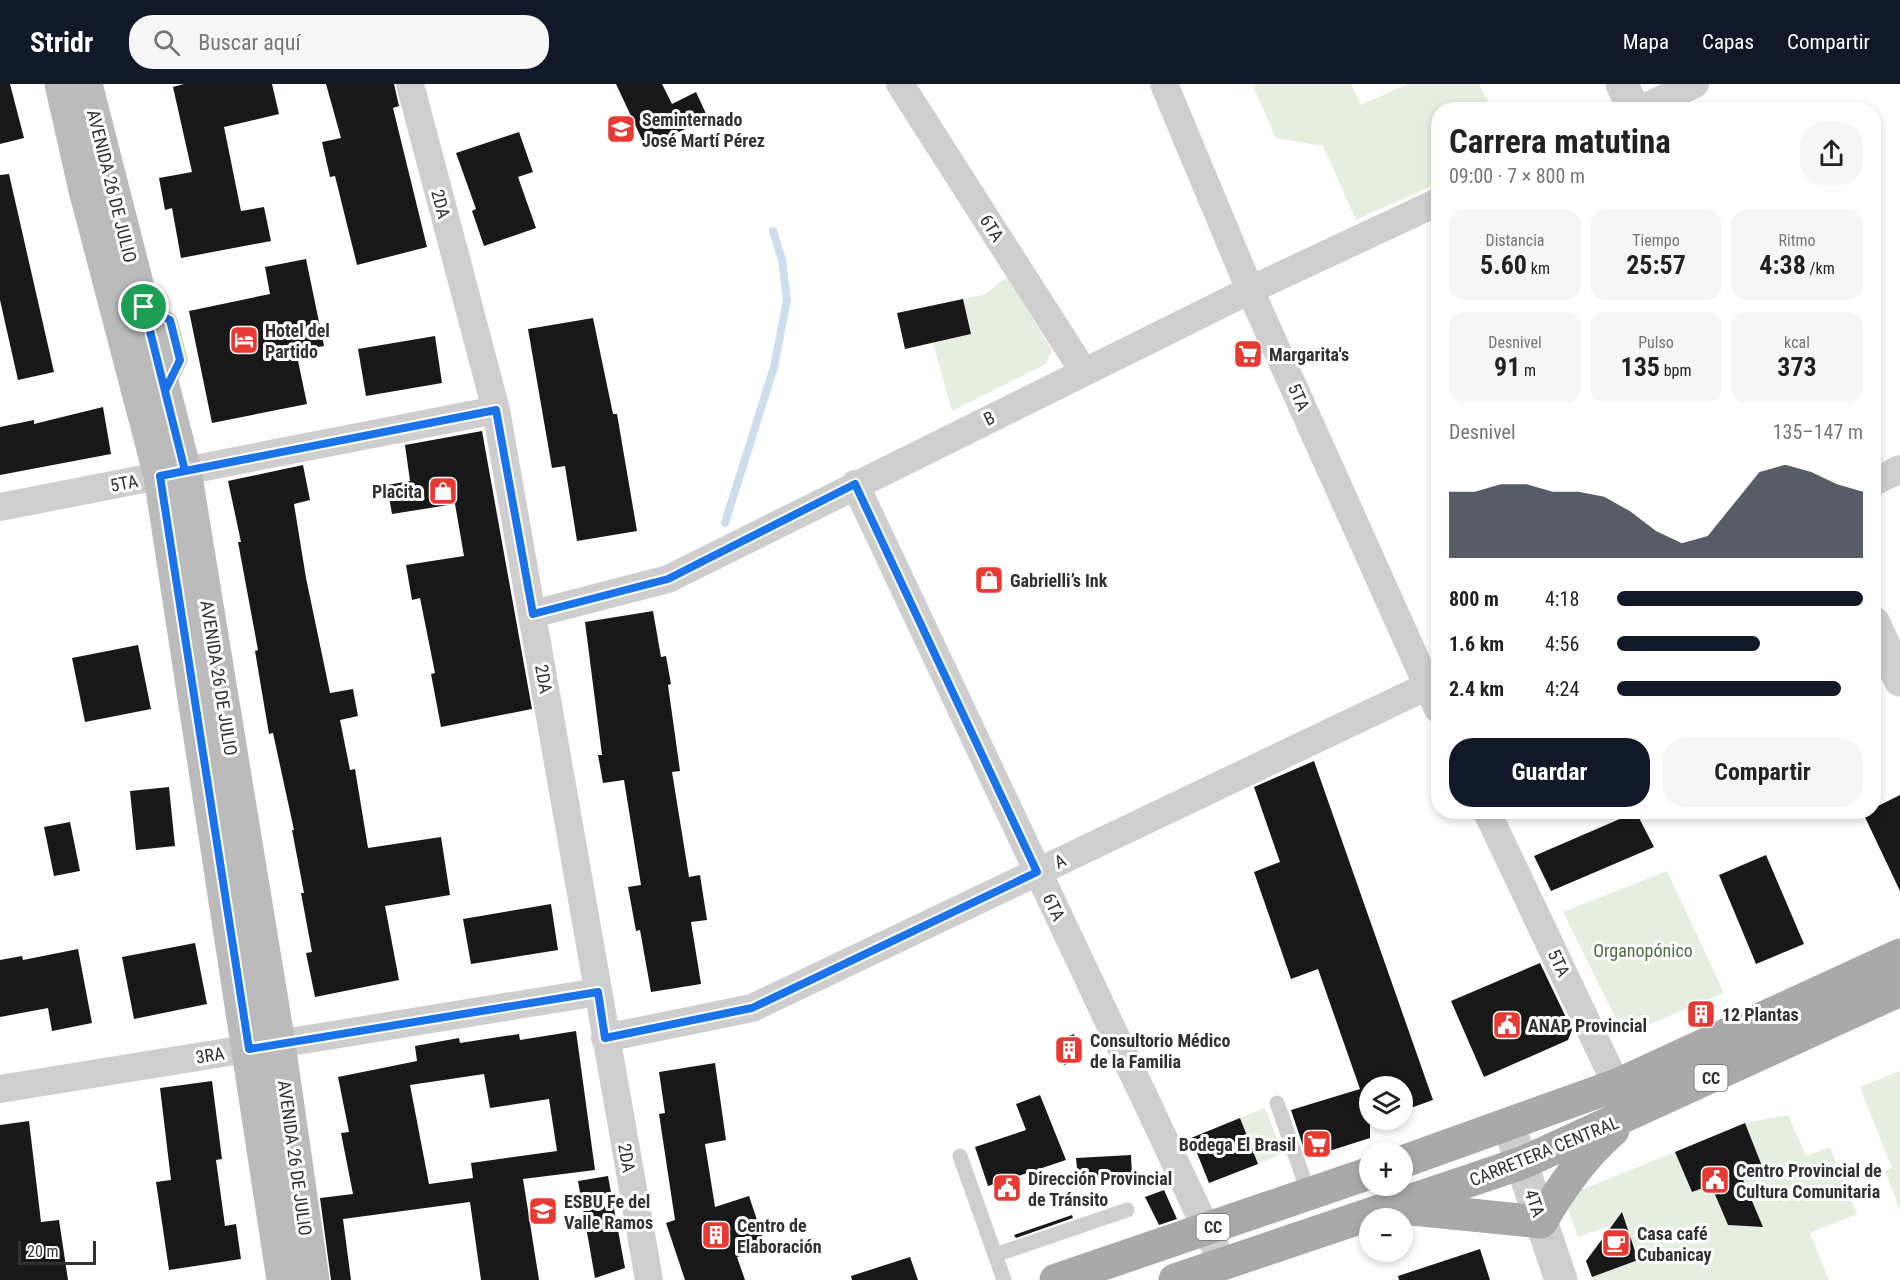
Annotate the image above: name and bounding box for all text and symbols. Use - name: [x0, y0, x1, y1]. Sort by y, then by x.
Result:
- search box: [129, 15, 549, 69]
- text: Stridr: [30, 26, 93, 59]
- icon: search: [150, 26, 183, 59]
- text: Buscar aquí: [198, 30, 301, 55]
- text: Mapa: [1623, 30, 1669, 54]
- text: Capas: [1702, 30, 1754, 54]
- text: Compartir: [1787, 30, 1870, 54]
- street label: AVENIDA 26 DE JULIO: [83, 107, 141, 265]
- place label: Seminternado José Martí Pérez: [642, 109, 765, 151]
- school or university icon: Seminternado José Martí Pérez: [605, 113, 637, 145]
- text: Carrera matutina: [1449, 122, 1671, 161]
- button: share: [1800, 122, 1863, 185]
- text: 09:00 · 7 × 800 m: [1449, 164, 1585, 188]
- street label: 2DA: [427, 187, 455, 221]
- street label: 6TA: [976, 211, 1009, 246]
- text: Distancia: [1486, 231, 1544, 250]
- text: Tiempo: [1632, 231, 1680, 250]
- text: Ritmo: [1779, 231, 1815, 250]
- text: 5.60: [1480, 250, 1527, 280]
- text: 25:57: [1626, 250, 1686, 280]
- text: 4:38: [1759, 250, 1806, 280]
- text: km: [1527, 259, 1550, 278]
- text: /km: [1806, 259, 1835, 278]
- pin: [118, 281, 169, 332]
- icon: arrive: [127, 290, 160, 323]
- place label: Hotel del Partido: [265, 320, 330, 362]
- hotel icon: Hotel del Partido: [228, 324, 260, 356]
- text: Desnivel: [1488, 333, 1542, 352]
- text: Pulso: [1638, 333, 1674, 352]
- text: kcal: [1784, 333, 1810, 352]
- supermarket icon: Margarita's: [1232, 338, 1264, 370]
- place label: Margarita's: [1269, 344, 1349, 365]
- text: 91: [1494, 352, 1520, 382]
- text: 135: [1621, 352, 1660, 382]
- text: 373: [1777, 352, 1817, 382]
- text: m: [1520, 361, 1536, 380]
- text: bpm: [1660, 361, 1691, 380]
- street label: 5TA: [1284, 380, 1315, 415]
- street label: B: [980, 406, 998, 430]
- text: Desnivel: [1449, 420, 1516, 444]
- text: 135–147 m: [1773, 420, 1863, 444]
- street label: 5TA: [108, 470, 140, 496]
- shop icon: Placita: [427, 475, 459, 507]
- place label: Placita: [372, 481, 422, 502]
- shop icon: Gabrielli’s Ink: [973, 564, 1005, 596]
- place label: Gabrielli’s Ink: [1010, 570, 1108, 591]
- text: 800 m: [1449, 587, 1499, 611]
- text: 4:18: [1545, 587, 1579, 611]
- street label: AVENIDA 26 DE JULIO: [196, 599, 242, 757]
- text: 1.6 km: [1449, 632, 1504, 656]
- text: 4:56: [1545, 632, 1579, 656]
- street label: 2DA: [531, 663, 557, 696]
- text: 2.4 km: [1449, 677, 1504, 701]
- text: 4:24: [1545, 677, 1579, 701]
- button: Guardar: [1449, 738, 1650, 807]
- button: Compartir: [1662, 738, 1863, 807]
- street label: A: [1051, 849, 1070, 873]
- street label: 6TA: [1039, 890, 1070, 925]
- park label: Organopónico: [1593, 940, 1693, 961]
- street label: 5TA: [1544, 946, 1575, 981]
- building icon: 12 Plantas: [1685, 998, 1717, 1030]
- place label: 12 Plantas: [1722, 1004, 1799, 1025]
- public building icon: ANAP Provincial: [1491, 1009, 1523, 1041]
- place label: ANAP Provincial: [1528, 1015, 1647, 1036]
- place label: Consultorio Médico de la Familia: [1090, 1030, 1230, 1072]
- building icon: Consultorio Médico de la Familia: [1053, 1034, 1085, 1066]
- street label: 3RA: [194, 1042, 226, 1068]
- road number: CC: [1694, 1065, 1728, 1091]
- map controls: [1359, 1076, 1413, 1262]
- button: layers: [1359, 1076, 1413, 1130]
- street label: AVENIDA 26 DE JULIO: [274, 1079, 316, 1237]
- street label: CARRETERA CENTRAL: [1466, 1111, 1622, 1191]
- supermarket icon: Bodega El Brasil: [1301, 1128, 1333, 1160]
- place label: Bodega El Brasil: [1179, 1134, 1296, 1155]
- street label: 2DA: [614, 1142, 640, 1175]
- button: +: [1359, 1142, 1413, 1196]
- place label: Centro Provincial de Cultura Comunitaria: [1736, 1160, 1882, 1202]
- public building icon: Centro Provincial de Cultura Comunitaria: [1699, 1164, 1731, 1196]
- place label: Dirección Provincial de Tránsito: [1028, 1168, 1172, 1210]
- public building icon: Dirección Provincial de Tránsito: [991, 1172, 1023, 1204]
- street label: 4TA: [1521, 1186, 1550, 1220]
- place label: ESBU Fe del Valle Ramos: [564, 1191, 653, 1233]
- school or university icon: ESBU Fe del Valle Ramos: [527, 1195, 559, 1227]
- button: −: [1359, 1208, 1413, 1262]
- road number: CC: [1196, 1214, 1230, 1240]
- place label: Centro de Elaboración: [737, 1215, 822, 1257]
- building icon: Centro de Elaboración: [700, 1219, 732, 1251]
- place label: Casa café Cubanicay: [1637, 1223, 1712, 1265]
- cafe icon: Casa café Cubanicay: [1600, 1227, 1632, 1259]
- scale bar: [18, 1238, 96, 1266]
- text: 20 m: [27, 1242, 59, 1261]

